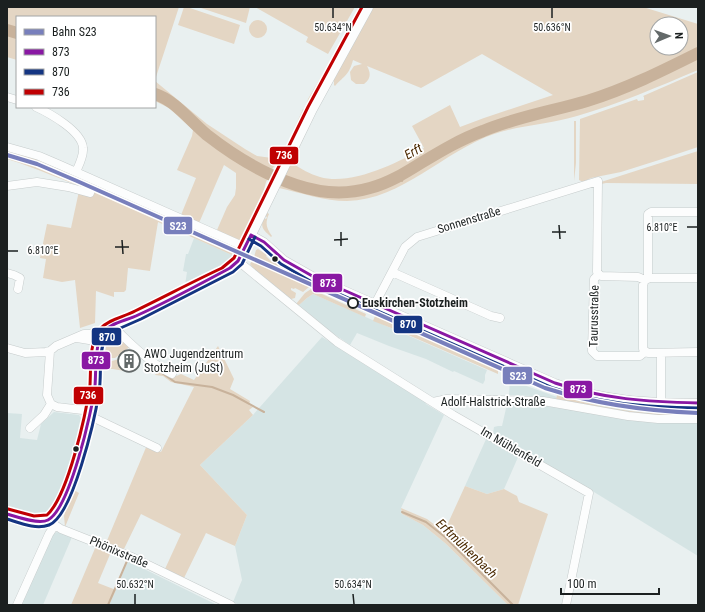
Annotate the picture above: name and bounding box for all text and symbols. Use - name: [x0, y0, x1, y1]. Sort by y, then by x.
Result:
- legend: [16, 16, 156, 108]
- north arrow: [649, 16, 689, 56]
- text: 50.634°N: [314, 22, 352, 33]
- text: 50.636°N: [533, 22, 571, 33]
- text: Bahn S23: [52, 25, 97, 39]
- text: N: [672, 32, 685, 40]
- text: 873: [52, 45, 70, 59]
- text: 870: [52, 65, 70, 79]
- text: 736: [52, 85, 70, 99]
- water label: Erft: [402, 140, 425, 162]
- line badge: 736: [269, 146, 299, 165]
- text: 736: [276, 149, 293, 162]
- street label: Sonnenstraße: [436, 204, 503, 236]
- line badge: S23: [163, 216, 193, 235]
- text: S23: [169, 220, 187, 233]
- text: 6.810°E: [646, 222, 678, 233]
- text: 6.810°E: [27, 245, 59, 256]
- unlabelled marker: [270, 254, 280, 264]
- line badge: 873: [312, 273, 343, 293]
- text: 873: [320, 277, 337, 290]
- street label: Taurusstraße: [586, 284, 602, 347]
- place label: Euskirchen-Stotzheim: [362, 296, 468, 310]
- marker: Euskirchen-Stotzheim: [347, 297, 359, 309]
- line badge: 870: [393, 315, 423, 334]
- text: 870: [400, 318, 417, 331]
- line badge: 870: [91, 327, 122, 346]
- text: 870: [99, 331, 116, 344]
- place label: AWO Jugendzentrum Stotzheim (JuSt): [144, 347, 243, 375]
- building icon: AWO Jugendzentrum Stotzheim (JuSt): [116, 348, 142, 374]
- line badge: 873: [81, 351, 111, 370]
- text: 873: [88, 354, 105, 367]
- line badge: S23: [502, 366, 533, 385]
- text: S23: [509, 370, 527, 383]
- line badge: 873: [563, 380, 593, 399]
- text: 873: [570, 383, 587, 396]
- line badge: 736: [73, 386, 104, 405]
- text: 736: [80, 389, 97, 402]
- street label: Adolf-Halstrick-Straße: [441, 395, 546, 409]
- street label: Im Mühlenfeld: [478, 424, 544, 470]
- unlabelled marker: [71, 444, 81, 454]
- water label: Erftmühlenbach: [433, 516, 500, 581]
- street label: Phönixstraße: [88, 533, 151, 571]
- scale bar: [561, 570, 659, 596]
- text: 100 m: [567, 577, 597, 591]
- text: 50.632°N: [116, 579, 154, 590]
- text: 50.634°N: [334, 579, 372, 590]

